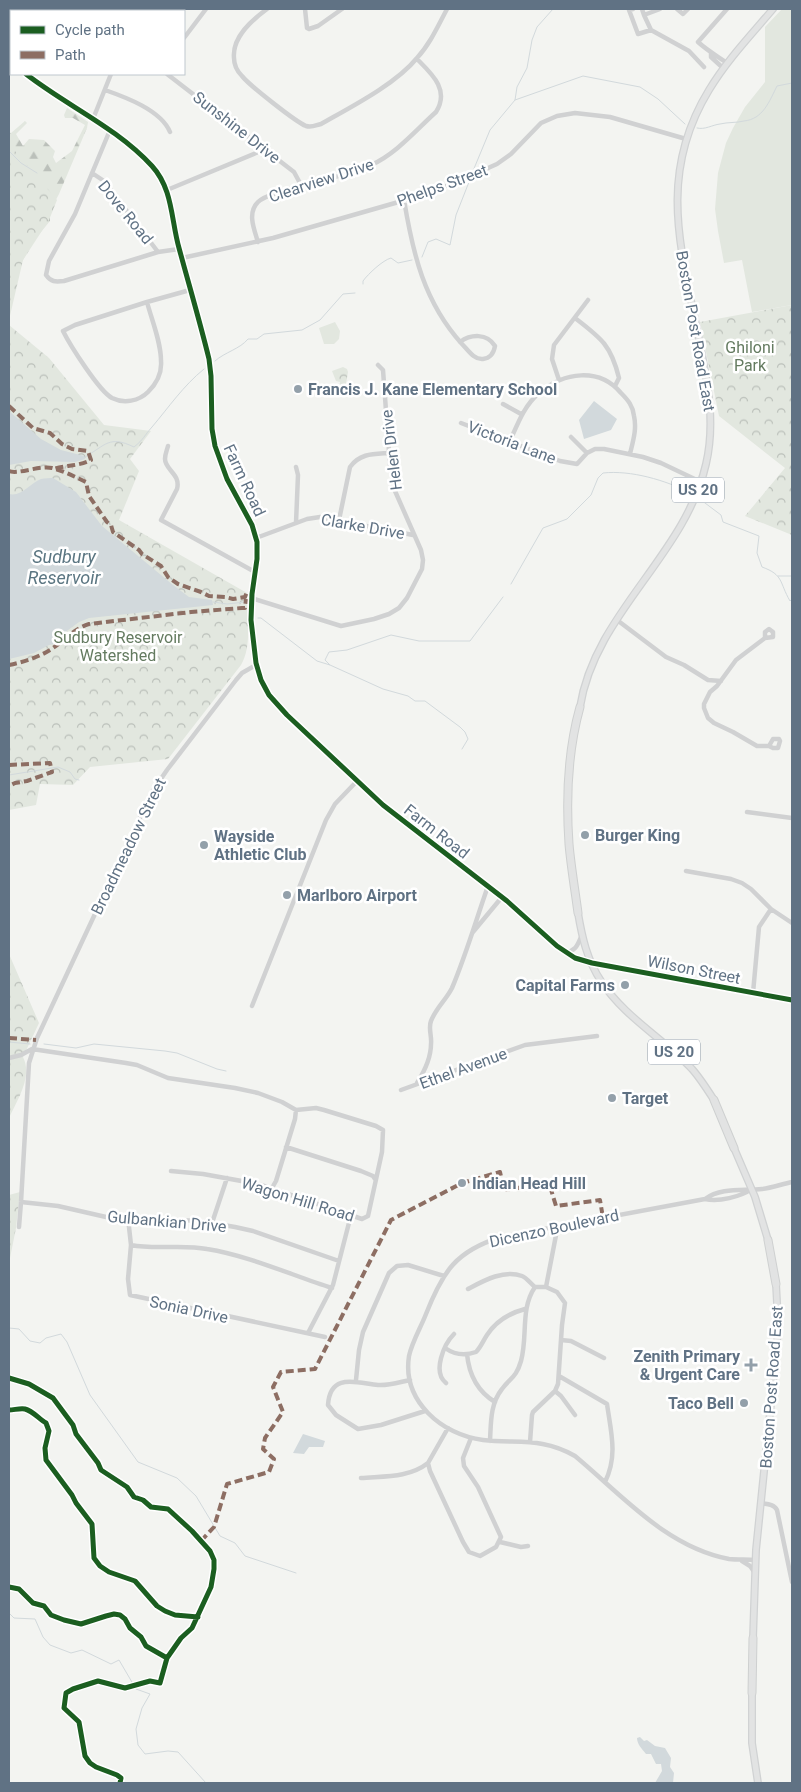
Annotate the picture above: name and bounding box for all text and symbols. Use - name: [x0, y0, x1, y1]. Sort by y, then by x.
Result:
- legend: [10, 10, 185, 75]
- text: Cycle path: [55, 21, 125, 39]
- text: Path: [55, 46, 86, 64]
- street label: Sunshine Drive: [189, 87, 284, 167]
- street label: Clearview Drive: [266, 155, 376, 206]
- street label: Phelps Street: [394, 160, 490, 211]
- street label: Dove Road: [94, 177, 157, 248]
- street label: Boston Post Road East: [672, 249, 719, 413]
- park label: Ghiloni Park: [725, 338, 775, 375]
- place label: Francis J. Kane Elementary School: [308, 380, 557, 399]
- marker: Francis J. Kane Elementary School: [292, 383, 304, 395]
- street label: Helen Drive: [377, 409, 406, 491]
- street label: Victoria Lane: [465, 417, 559, 468]
- street label: Farm Road: [220, 441, 270, 519]
- road number: US 20: [672, 478, 724, 502]
- street label: Clarke Drive: [320, 510, 406, 543]
- water label: Sudbury Reservoir: [28, 546, 101, 588]
- park label: Sudbury Reservoir Watershed: [54, 628, 183, 665]
- street label: Broadmeadow Street: [87, 775, 170, 918]
- street label: Farm Road: [400, 800, 473, 863]
- place label: Burger King: [595, 826, 680, 845]
- place label: Wayside Athletic Club: [214, 827, 307, 864]
- marker: Burger King: [579, 829, 591, 841]
- marker: Wayside Athletic Club: [198, 839, 210, 851]
- place label: Marlboro Airport: [297, 886, 417, 905]
- marker: Marlboro Airport: [281, 889, 293, 901]
- street label: Wilson Street: [646, 951, 742, 988]
- place label: Capital Farms: [516, 976, 615, 995]
- marker: Capital Farms: [619, 979, 631, 991]
- road number: US 20: [648, 1040, 700, 1064]
- street label: Ethel Avenue: [417, 1044, 510, 1093]
- place label: Target: [622, 1089, 669, 1108]
- marker: Target: [606, 1092, 618, 1104]
- street label: Wagon Hill Road: [239, 1173, 357, 1226]
- place label: Indian Head Hill: [472, 1174, 586, 1193]
- marker: Indian Head Hill: [456, 1177, 468, 1189]
- street label: Dicenzo Boulevard: [488, 1205, 621, 1251]
- street label: Gulbankian Drive: [107, 1207, 227, 1236]
- street label: Sonia Drive: [148, 1292, 230, 1327]
- street label: Boston Post Road East: [756, 1305, 787, 1469]
- place label: Zenith Primary & Urgent Care: [633, 1347, 741, 1384]
- marker: Zenith Primary & Urgent Care: [744, 1358, 758, 1372]
- place label: Taco Bell: [668, 1394, 734, 1413]
- marker: Taco Bell: [738, 1397, 750, 1409]

